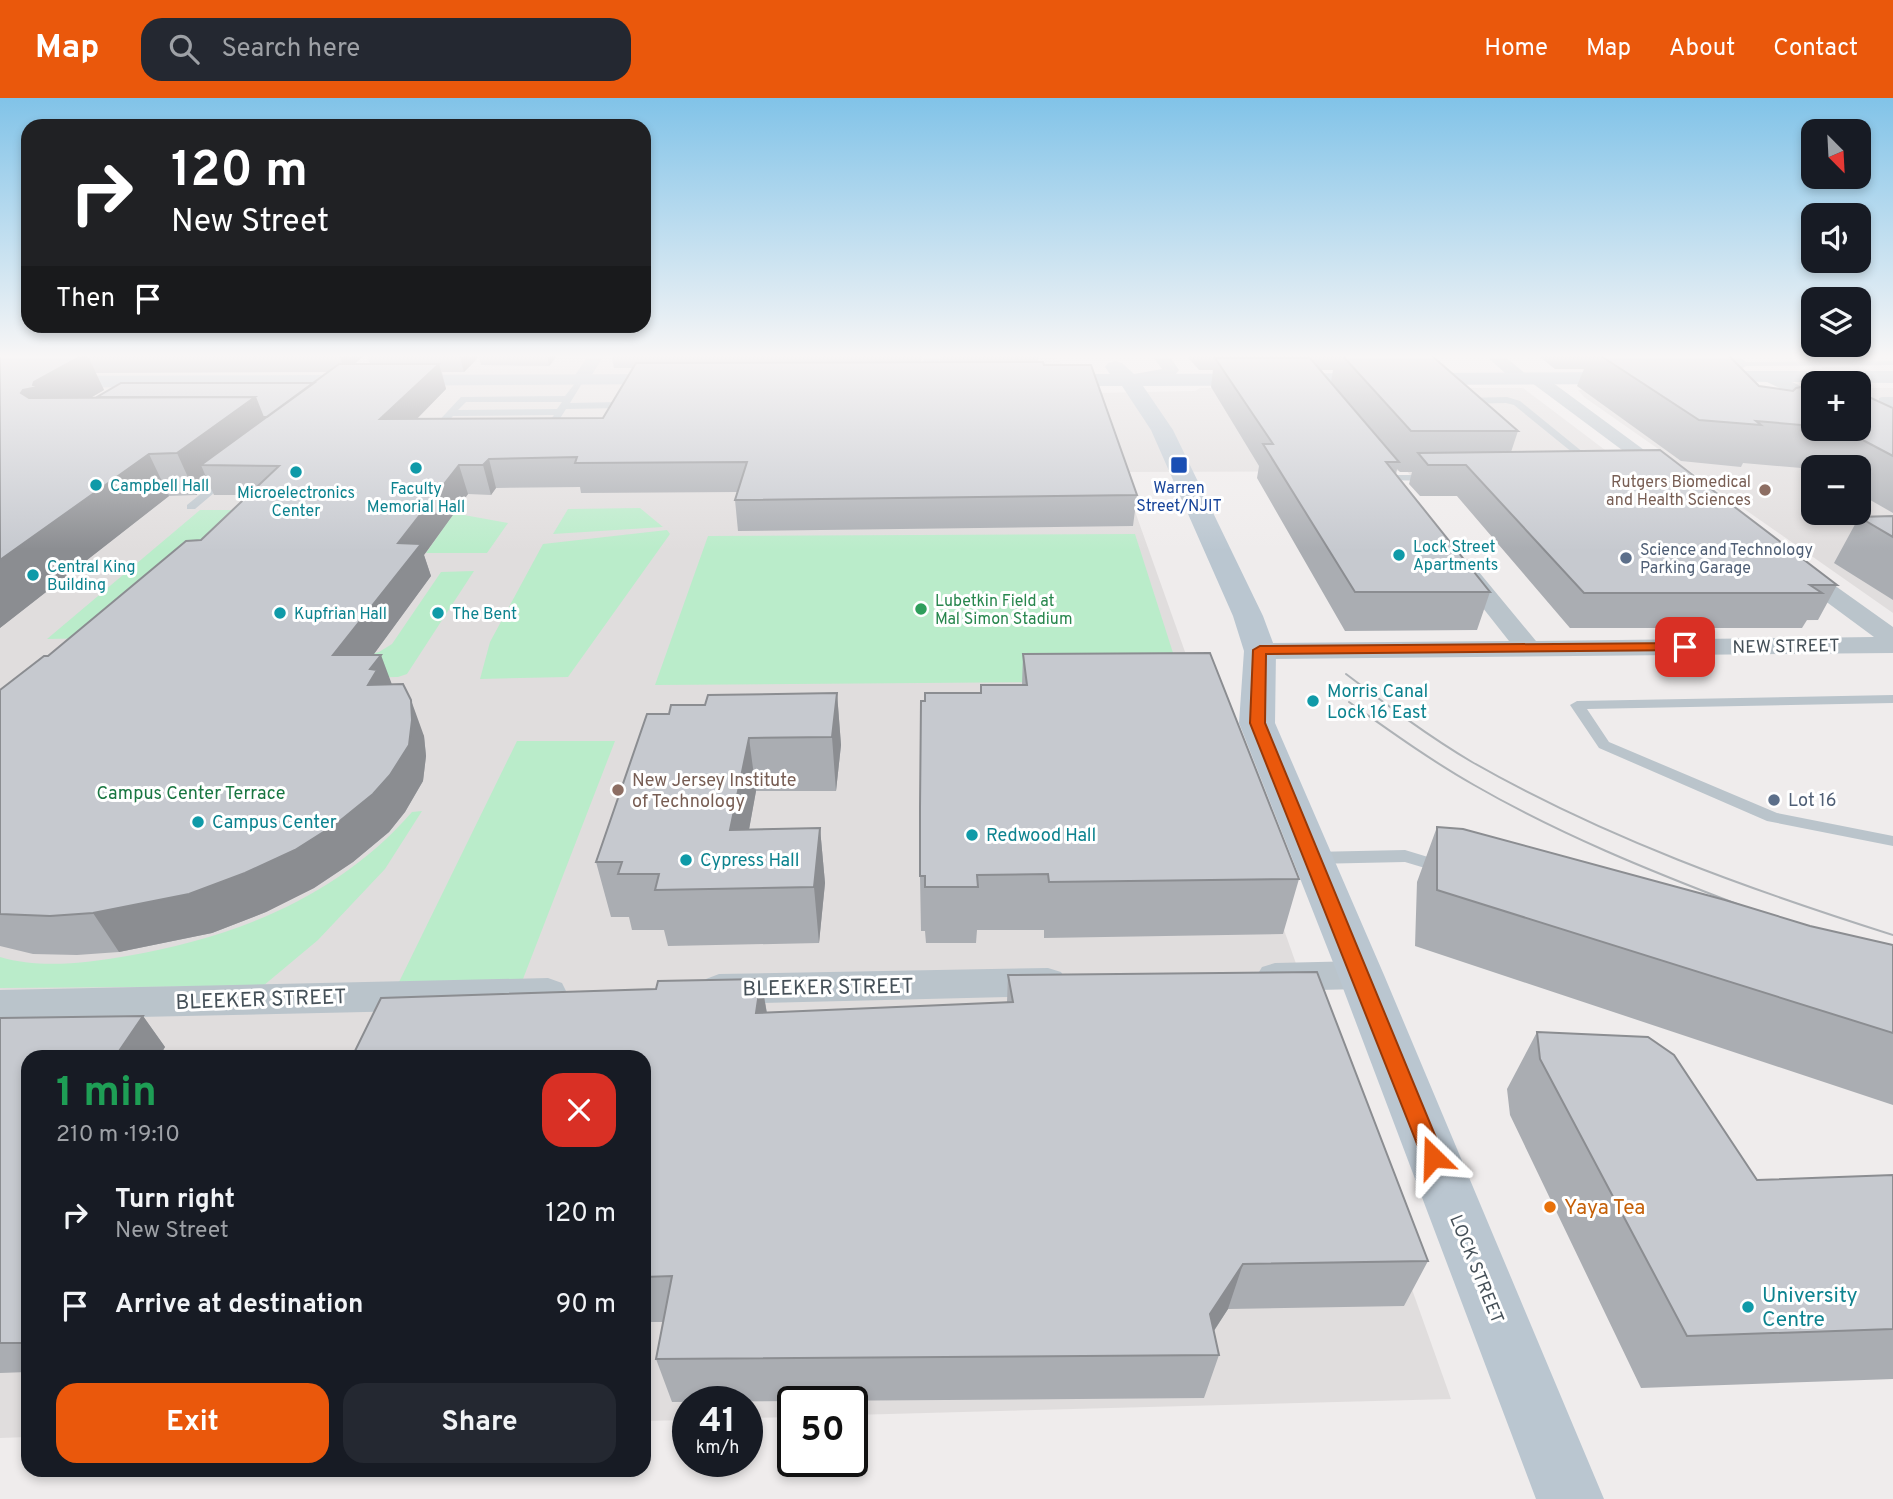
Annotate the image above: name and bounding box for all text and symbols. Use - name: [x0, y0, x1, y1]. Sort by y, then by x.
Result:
- search box: [141, 18, 631, 81]
- text: Map: [35, 28, 99, 70]
- icon: search: [165, 30, 203, 68]
- text: Search here: [221, 33, 360, 66]
- text: Home: [1484, 34, 1548, 64]
- text: Map: [1586, 34, 1631, 64]
- text: About: [1669, 34, 1735, 64]
- text: Contact: [1773, 34, 1858, 64]
- north arrow: [1801, 119, 1871, 189]
- map controls: [1801, 119, 1871, 525]
- text: 120 m: [171, 142, 308, 204]
- icon: right: [56, 147, 147, 238]
- text: New Street: [171, 203, 329, 243]
- button: sound: [1801, 203, 1871, 273]
- icon: arrive: [129, 280, 167, 318]
- text: Then: [56, 283, 115, 316]
- button: layers: [1801, 287, 1871, 357]
- button: +: [1801, 371, 1871, 441]
- marker: Warren Street/NJIT: [1169, 455, 1189, 475]
- button: −: [1801, 455, 1871, 525]
- marker: Faculty Memorial Hall: [408, 460, 424, 476]
- marker: Microelectronics Center: [288, 464, 304, 480]
- place label: Rutgers Biomedical and Health Sciences: [1606, 473, 1751, 511]
- marker: Campbell Hall: [88, 477, 104, 493]
- place label: Campbell Hall: [110, 477, 209, 497]
- place label: Warren Street/NJIT: [1136, 479, 1222, 517]
- place label: Faculty Memorial Hall: [367, 480, 465, 518]
- marker: Rutgers Biomedical and Health Sciences: [1757, 482, 1773, 498]
- place label: Microelectronics Center: [237, 484, 355, 522]
- place label: Lock Street Apartments: [1413, 538, 1498, 576]
- place label: Science and Technology Parking Garage: [1640, 541, 1813, 579]
- marker: Lock Street Apartments: [1391, 547, 1407, 563]
- marker: Science and Technology Parking Garage: [1618, 550, 1634, 566]
- place label: Central King Building: [47, 558, 136, 596]
- marker: Central King Building: [25, 567, 41, 583]
- place label: Lubetkin Field at Mal Simon Stadium: [935, 592, 1073, 630]
- marker: Lubetkin Field at Mal Simon Stadium: [913, 601, 929, 617]
- marker: Kupfrian Hall: [272, 605, 288, 621]
- place label: Kupfrian Hall: [294, 605, 387, 625]
- marker: The Bent: [430, 605, 446, 621]
- place label: The Bent: [452, 605, 517, 625]
- pin: [1655, 617, 1715, 677]
- icon: arrive: [1666, 628, 1704, 666]
- street label: NEW STREET: [1732, 635, 1840, 660]
- place label: Morris Canal Lock 16 East: [1327, 681, 1428, 725]
- marker: Morris Canal Lock 16 East: [1305, 693, 1321, 709]
- place label: New Jersey Institute of Technology: [632, 770, 797, 814]
- marker: New Jersey Institute of Technology: [610, 782, 626, 798]
- park label: Campus Center Terrace: [96, 783, 286, 806]
- place label: Lot 16: [1788, 790, 1836, 813]
- marker: Lot 16: [1766, 792, 1782, 808]
- place label: Campus Center: [212, 812, 337, 835]
- marker: Campus Center: [190, 814, 206, 830]
- place label: Redwood Hall: [986, 825, 1096, 848]
- marker: Redwood Hall: [964, 827, 980, 843]
- place label: Cypress Hall: [700, 850, 799, 873]
- marker: Cypress Hall: [678, 852, 694, 868]
- street label: BLEEKER STREET: [742, 974, 914, 1003]
- street label: BLEEKER STREET: [175, 984, 347, 1017]
- text: 1 min: [56, 1068, 157, 1121]
- button: close: [542, 1073, 616, 1147]
- position arrow: [1396, 1120, 1470, 1194]
- text: 210 m · 19:10: [56, 1121, 180, 1150]
- text: Turn right: [115, 1184, 235, 1217]
- place label: Yaya Tea: [1564, 1195, 1645, 1222]
- icon: right: [56, 1196, 94, 1234]
- text: 120 m: [546, 1198, 616, 1231]
- marker: Yaya Tea: [1542, 1199, 1558, 1215]
- street label: LOCK STREET: [1443, 1212, 1508, 1327]
- text: New Street: [115, 1217, 229, 1246]
- place label: University Centre: [1762, 1283, 1858, 1334]
- icon: arrive: [56, 1287, 94, 1325]
- text: Arrive at destination: [115, 1289, 363, 1322]
- text: 90 m: [556, 1289, 616, 1322]
- marker: University Centre: [1740, 1299, 1756, 1315]
- button: Exit: [56, 1383, 329, 1463]
- button: Share: [343, 1383, 616, 1463]
- speed limit sign: 50: [777, 1386, 868, 1477]
- text: 41: [699, 1400, 736, 1444]
- text: km/h: [696, 1437, 739, 1460]

